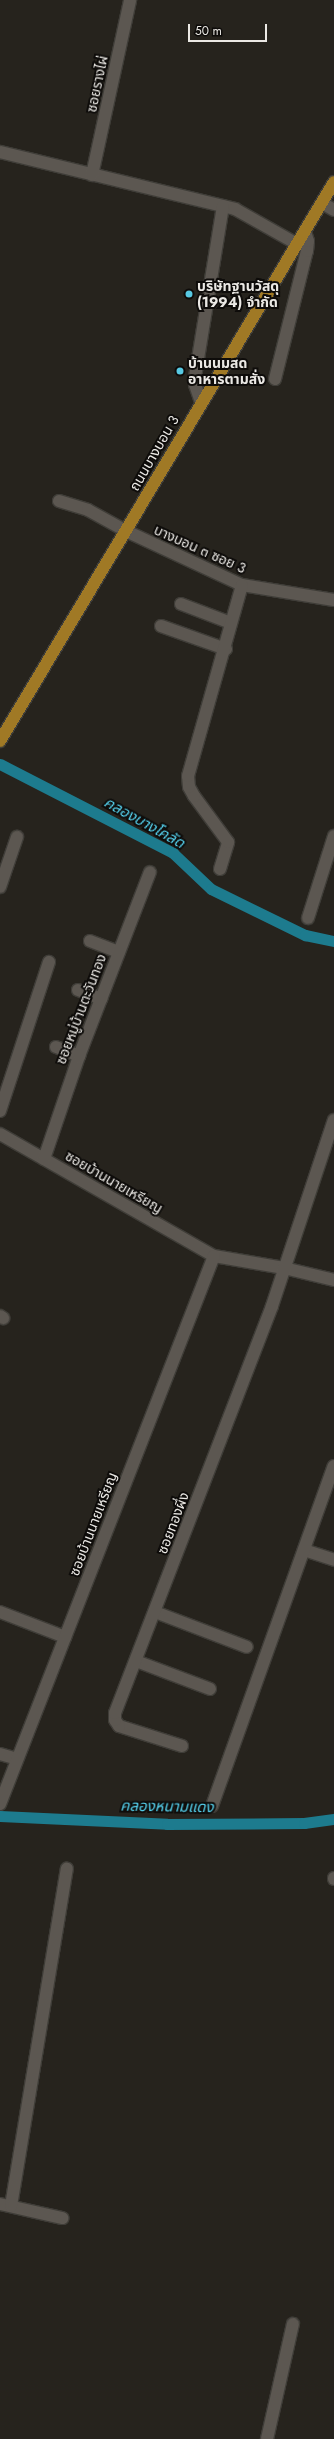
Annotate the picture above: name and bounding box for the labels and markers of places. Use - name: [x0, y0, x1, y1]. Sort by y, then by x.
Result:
- place label: บริษัทฐานวัสดุ (1994) จำกัด: [197, 278, 279, 310]
- marker: บริษัทฐานวัสดุ (1994) จำกัด: [184, 289, 194, 299]
- place label: บ้านนมสด อาหารตามสั่ง: [188, 355, 265, 388]
- marker: บ้านนมสด อาหารตามสั่ง: [175, 366, 185, 376]

